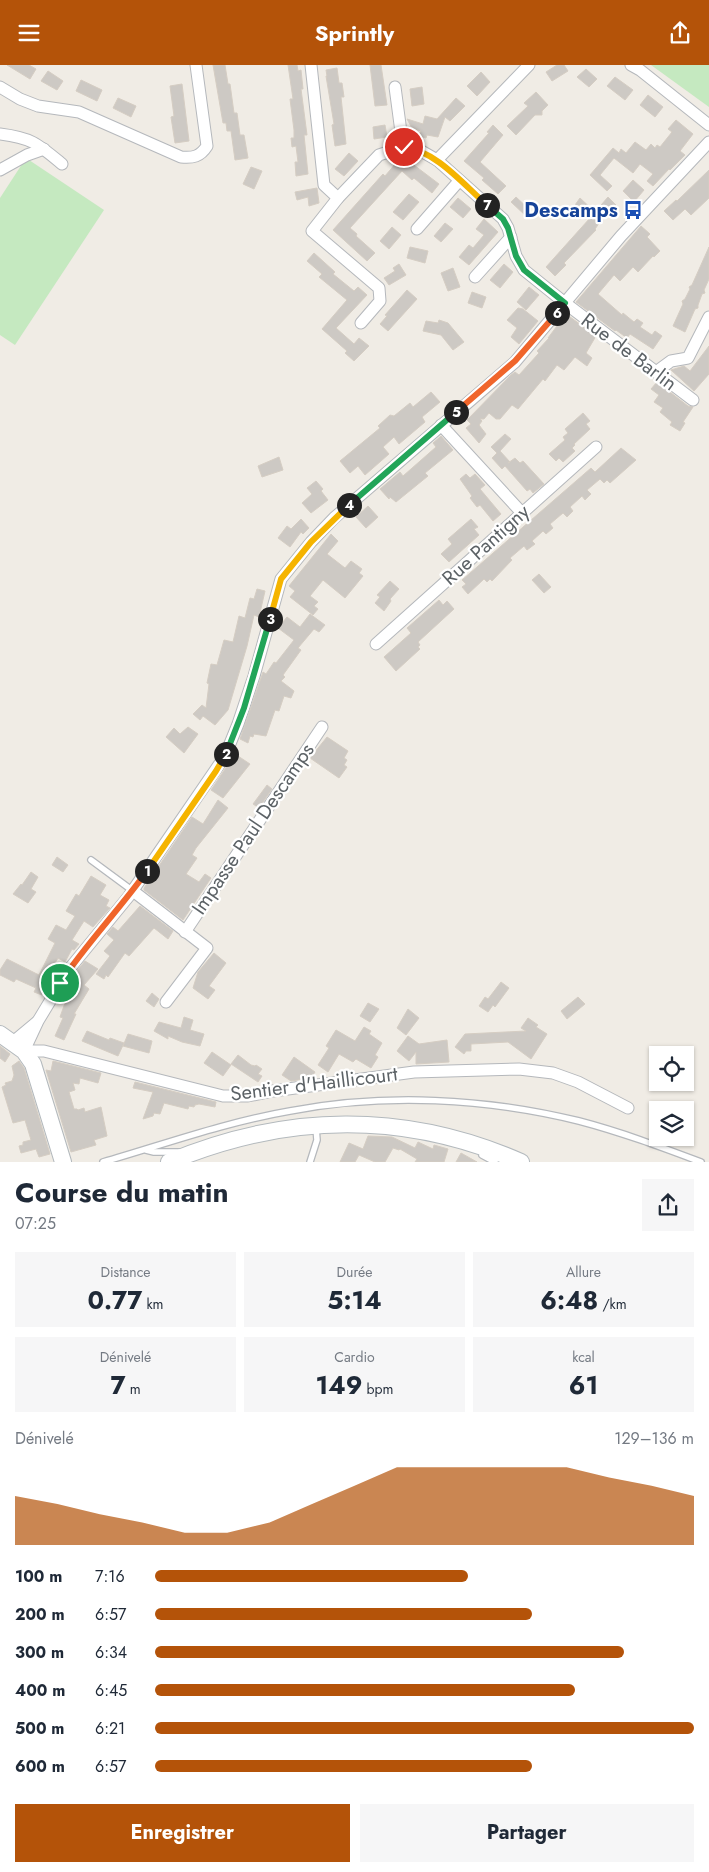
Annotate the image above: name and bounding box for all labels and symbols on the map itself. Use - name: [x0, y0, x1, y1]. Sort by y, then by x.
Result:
- pin: [383, 126, 425, 168]
- pin: 7: [474, 193, 500, 217]
- place label: Descamps: [524, 196, 618, 225]
- bus stop icon: Descamps: [622, 199, 644, 221]
- pin: 6: [544, 301, 570, 325]
- street label: Rue de Barlin: [575, 306, 683, 398]
- pin: 5: [444, 399, 468, 425]
- pin: 4: [336, 493, 362, 517]
- street label: Rue Pantigny: [436, 498, 536, 592]
- pin: 3: [258, 607, 282, 631]
- street label: Impasse Paul Descamps: [185, 737, 321, 921]
- pin: 2: [214, 741, 238, 767]
- pin: 1: [134, 859, 160, 883]
- pin: [39, 962, 81, 1004]
- street label: Sentier d'Haillicourt: [229, 1059, 399, 1109]

